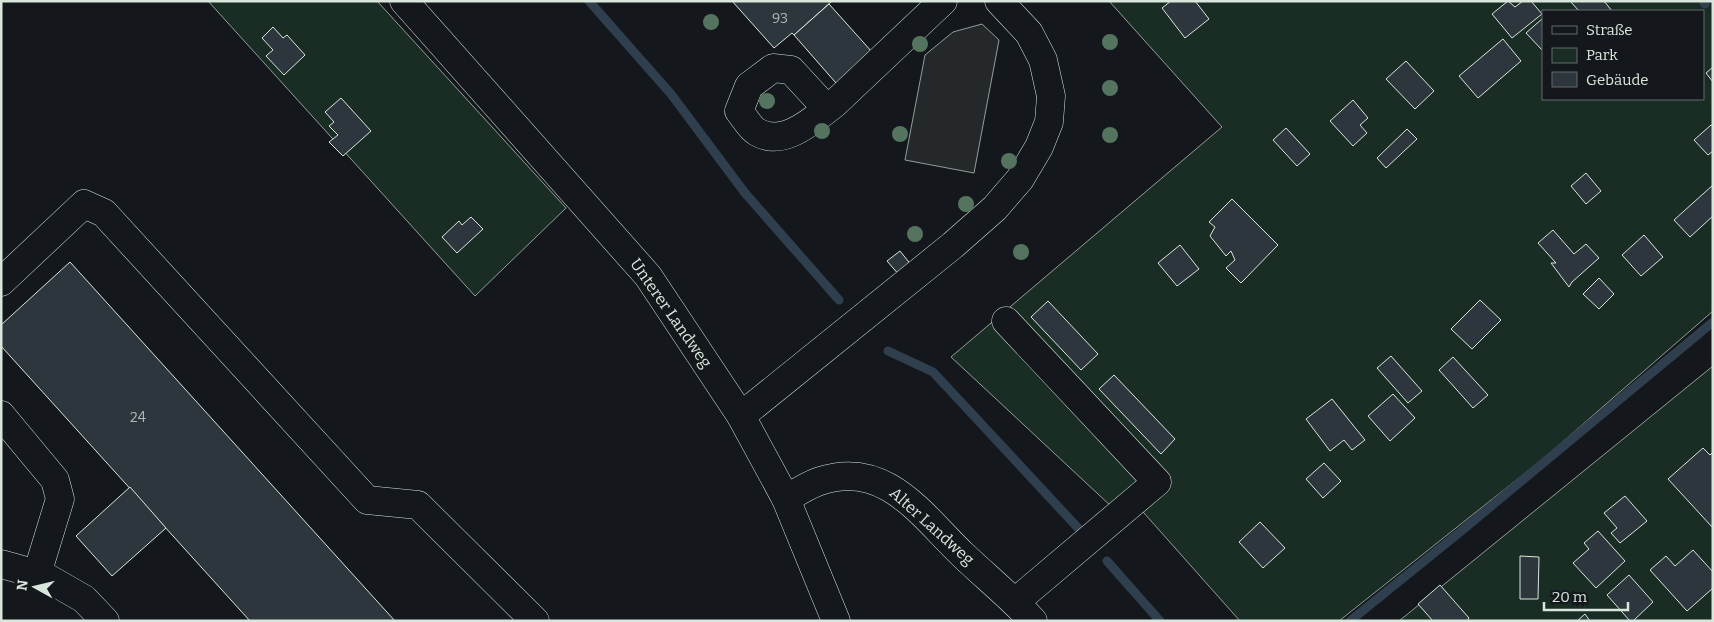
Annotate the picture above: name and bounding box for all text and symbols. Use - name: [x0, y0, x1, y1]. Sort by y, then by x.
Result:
- house number: 93: [772, 10, 788, 27]
- legend: [1542, 10, 1704, 100]
- text: Straße: [1586, 21, 1632, 39]
- text: Park: [1586, 46, 1618, 64]
- text: Gebäude: [1586, 71, 1649, 89]
- street label: Unterer Landweg: [626, 255, 716, 371]
- house number: 24: [130, 409, 146, 426]
- street label: Alter Landweg: [886, 483, 978, 569]
- north arrow: [10, 562, 60, 612]
- text: N: [13, 579, 32, 592]
- scale bar: [1544, 580, 1628, 612]
- text: 20 m: [1552, 588, 1588, 606]

